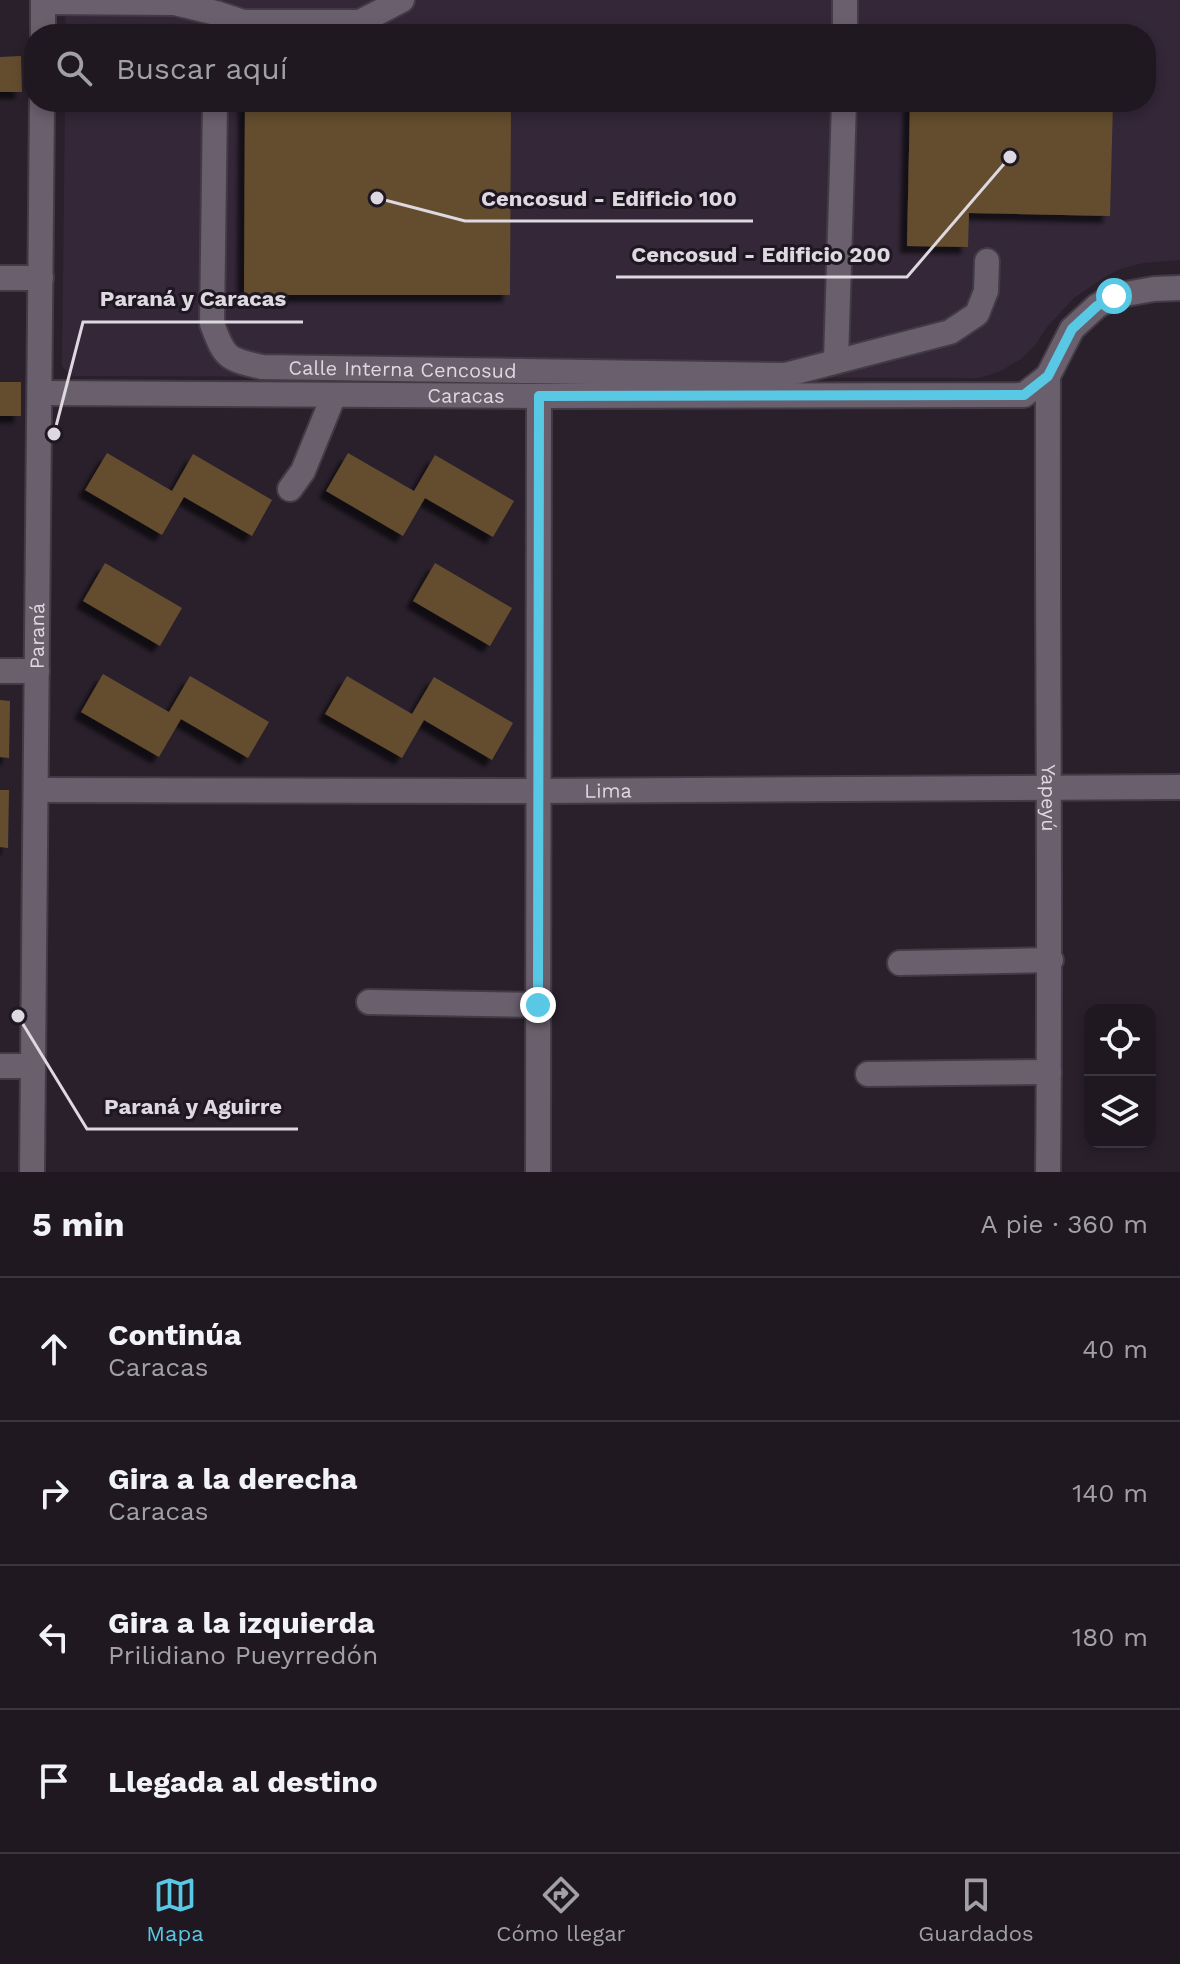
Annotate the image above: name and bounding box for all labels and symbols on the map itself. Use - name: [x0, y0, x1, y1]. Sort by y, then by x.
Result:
- callout: Cencosud - Edificio 100: [465, 175, 753, 221]
- text: Cencosud - Edificio 100: [481, 186, 737, 211]
- callout: Cencosud - Edificio 200: [616, 231, 907, 277]
- text: Cencosud - Edificio 200: [631, 242, 891, 267]
- callout: Paraná y Caracas: [83, 276, 303, 322]
- route start: [1096, 278, 1132, 314]
- text: Paraná y Caracas: [100, 286, 287, 311]
- street label: Calle Interna Cencosud: [288, 355, 517, 383]
- street label: Caracas: [427, 383, 505, 408]
- street label: Paraná: [25, 603, 49, 669]
- street label: Yapeyú: [1037, 764, 1061, 832]
- street label: Lima: [584, 778, 632, 803]
- route end: [520, 987, 556, 1023]
- callout: Paraná y Aguirre: [87, 1083, 298, 1129]
- text: Paraná y Aguirre: [104, 1094, 282, 1119]

